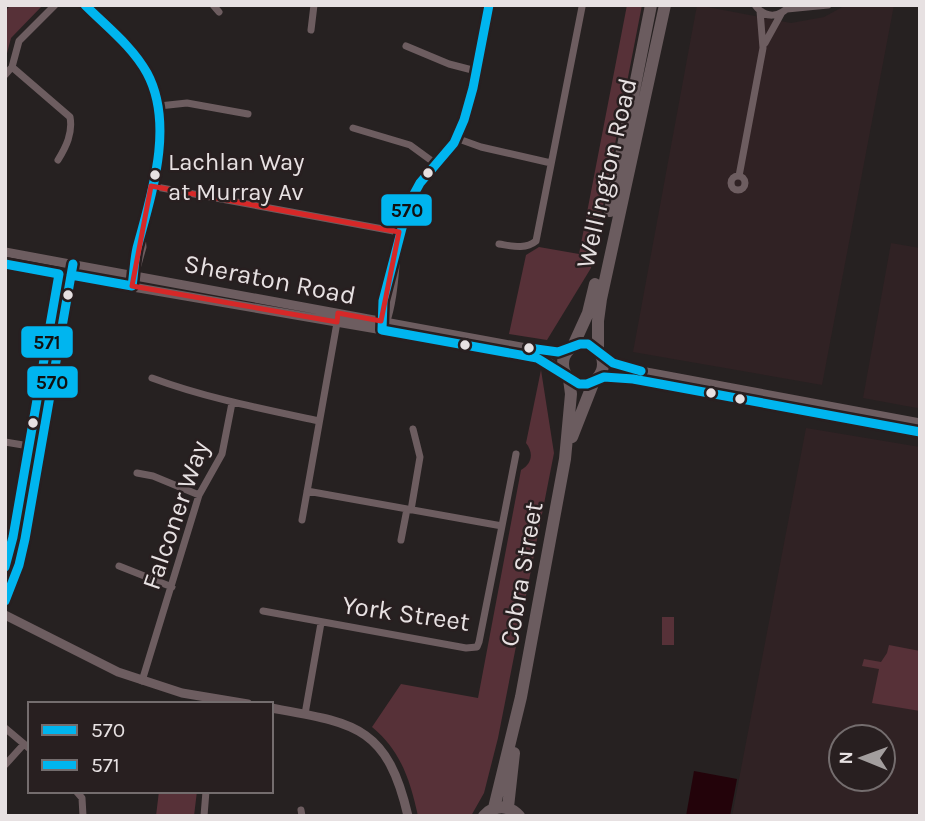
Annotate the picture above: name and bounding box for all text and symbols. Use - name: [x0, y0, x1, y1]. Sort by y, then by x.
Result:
- street label: Wellington Road: [570, 75, 643, 271]
- place label: Lachlan Way at Murray Av: [168, 148, 305, 206]
- unlabelled marker: [421, 166, 435, 180]
- marker: Lachlan Way at Murray Av: [148, 168, 162, 182]
- line badge: 570: [380, 193, 433, 227]
- text: 570: [391, 200, 423, 222]
- street label: Sheraton Road: [181, 248, 358, 311]
- unlabelled marker: [61, 288, 75, 302]
- line badge: 571: [20, 325, 74, 359]
- text: 571: [33, 332, 61, 354]
- unlabelled marker: [458, 338, 472, 352]
- unlabelled marker: [522, 341, 536, 355]
- line badge: 570: [26, 365, 79, 399]
- text: 570: [36, 372, 68, 394]
- unlabelled marker: [704, 386, 718, 400]
- unlabelled marker: [733, 392, 747, 406]
- unlabelled marker: [26, 416, 40, 430]
- street label: Falconer Way: [135, 437, 215, 594]
- street label: Cobra Street: [493, 499, 550, 649]
- street label: York Street: [340, 589, 472, 638]
- legend: [28, 702, 273, 793]
- text: 570: [91, 718, 125, 742]
- north arrow: [827, 723, 897, 793]
- text: N: [835, 751, 857, 765]
- text: 571: [91, 753, 120, 777]

